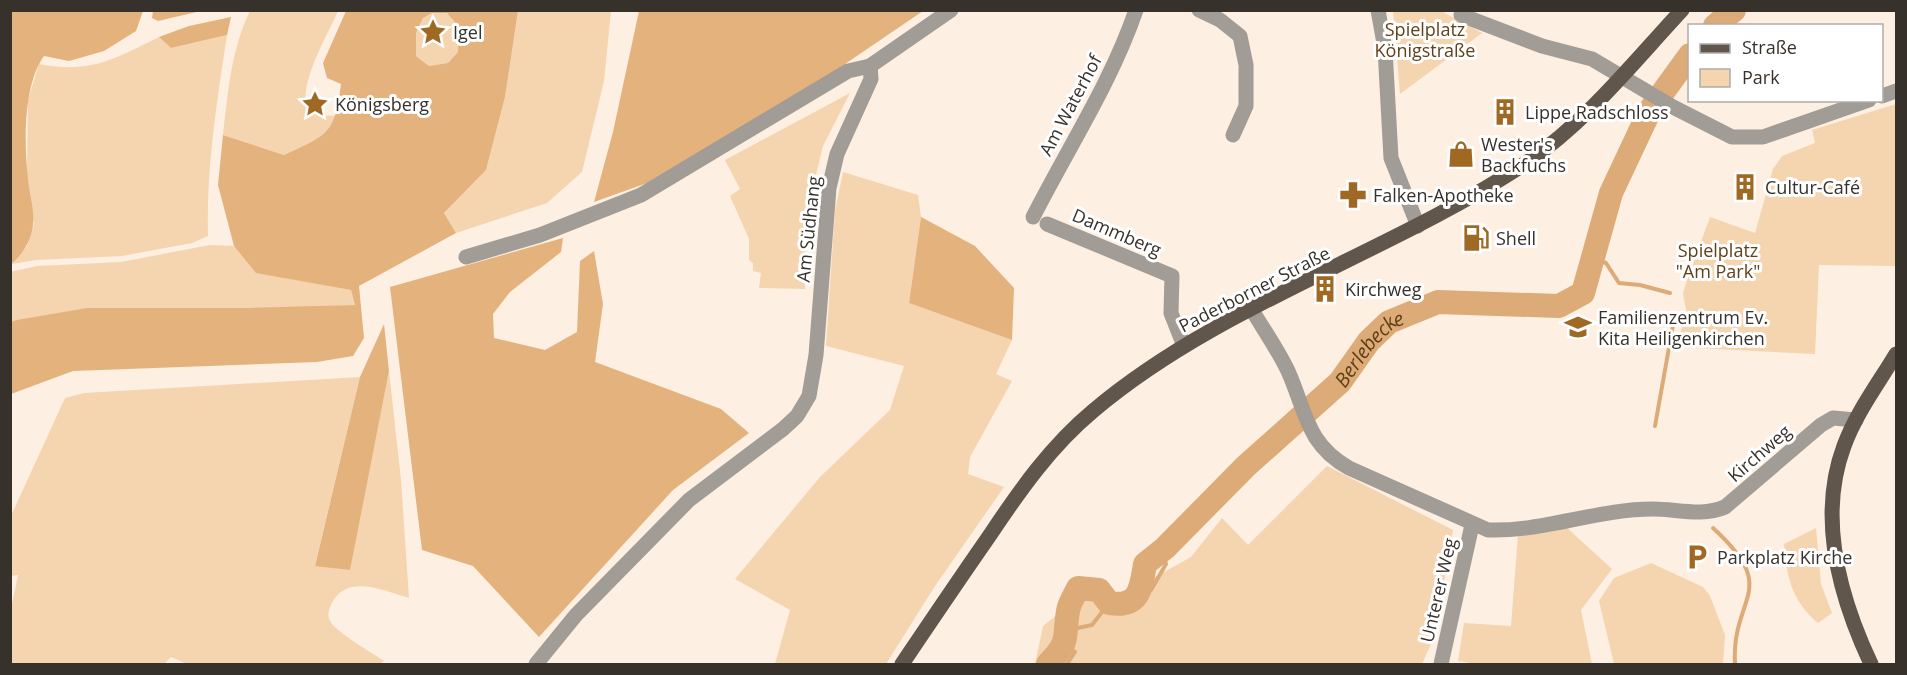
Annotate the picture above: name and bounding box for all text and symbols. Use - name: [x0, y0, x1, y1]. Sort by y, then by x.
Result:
- place icon: Igel: [418, 17, 448, 47]
- park label: Spielplatz Königstraße: [1375, 17, 1475, 62]
- place label: Igel: [453, 20, 482, 44]
- legend: [1688, 24, 1883, 102]
- text: Straße: [1742, 35, 1797, 59]
- street label: Am Waterhof: [1033, 49, 1107, 160]
- text: Park: [1742, 65, 1780, 89]
- place icon: Königsberg: [300, 89, 330, 119]
- place label: Königsberg: [335, 92, 429, 116]
- building icon: Lippe Radschloss: [1490, 97, 1520, 127]
- place label: Lippe Radschloss: [1525, 100, 1669, 124]
- place label: Wester's Backfuchs: [1481, 132, 1566, 177]
- shop icon: Wester's Backfuchs: [1446, 139, 1476, 169]
- building icon: Cultur-Café: [1730, 172, 1760, 202]
- street label: Am Südhang: [790, 175, 826, 283]
- place label: Cultur-Café: [1765, 175, 1860, 199]
- pharmacy icon: Falken-Apotheke: [1338, 180, 1368, 210]
- place label: Falken-Apotheke: [1373, 183, 1514, 207]
- street label: Dammberg: [1069, 202, 1165, 262]
- fuel station icon: Shell: [1461, 223, 1491, 253]
- place label: Shell: [1496, 226, 1536, 250]
- park label: Spielplatz "Am Park": [1676, 238, 1760, 283]
- street label: Paderborner Straße: [1174, 240, 1334, 338]
- building icon: Kirchweg: [1310, 274, 1340, 304]
- place label: Kirchweg: [1345, 277, 1422, 301]
- water label: Berlebecke: [1327, 304, 1408, 392]
- place label: Familienzentrum Ev. Kita Heiligenkirchen: [1598, 305, 1768, 350]
- school or university icon: Familienzentrum Ev. Kita Heiligenkirchen: [1563, 312, 1593, 342]
- street label: Kirchweg: [1722, 419, 1796, 487]
- street label: Unterer Weg: [1414, 535, 1462, 645]
- parking icon: Parkplatz Kirche: [1682, 542, 1712, 572]
- place label: Parkplatz Kirche: [1717, 545, 1852, 569]

